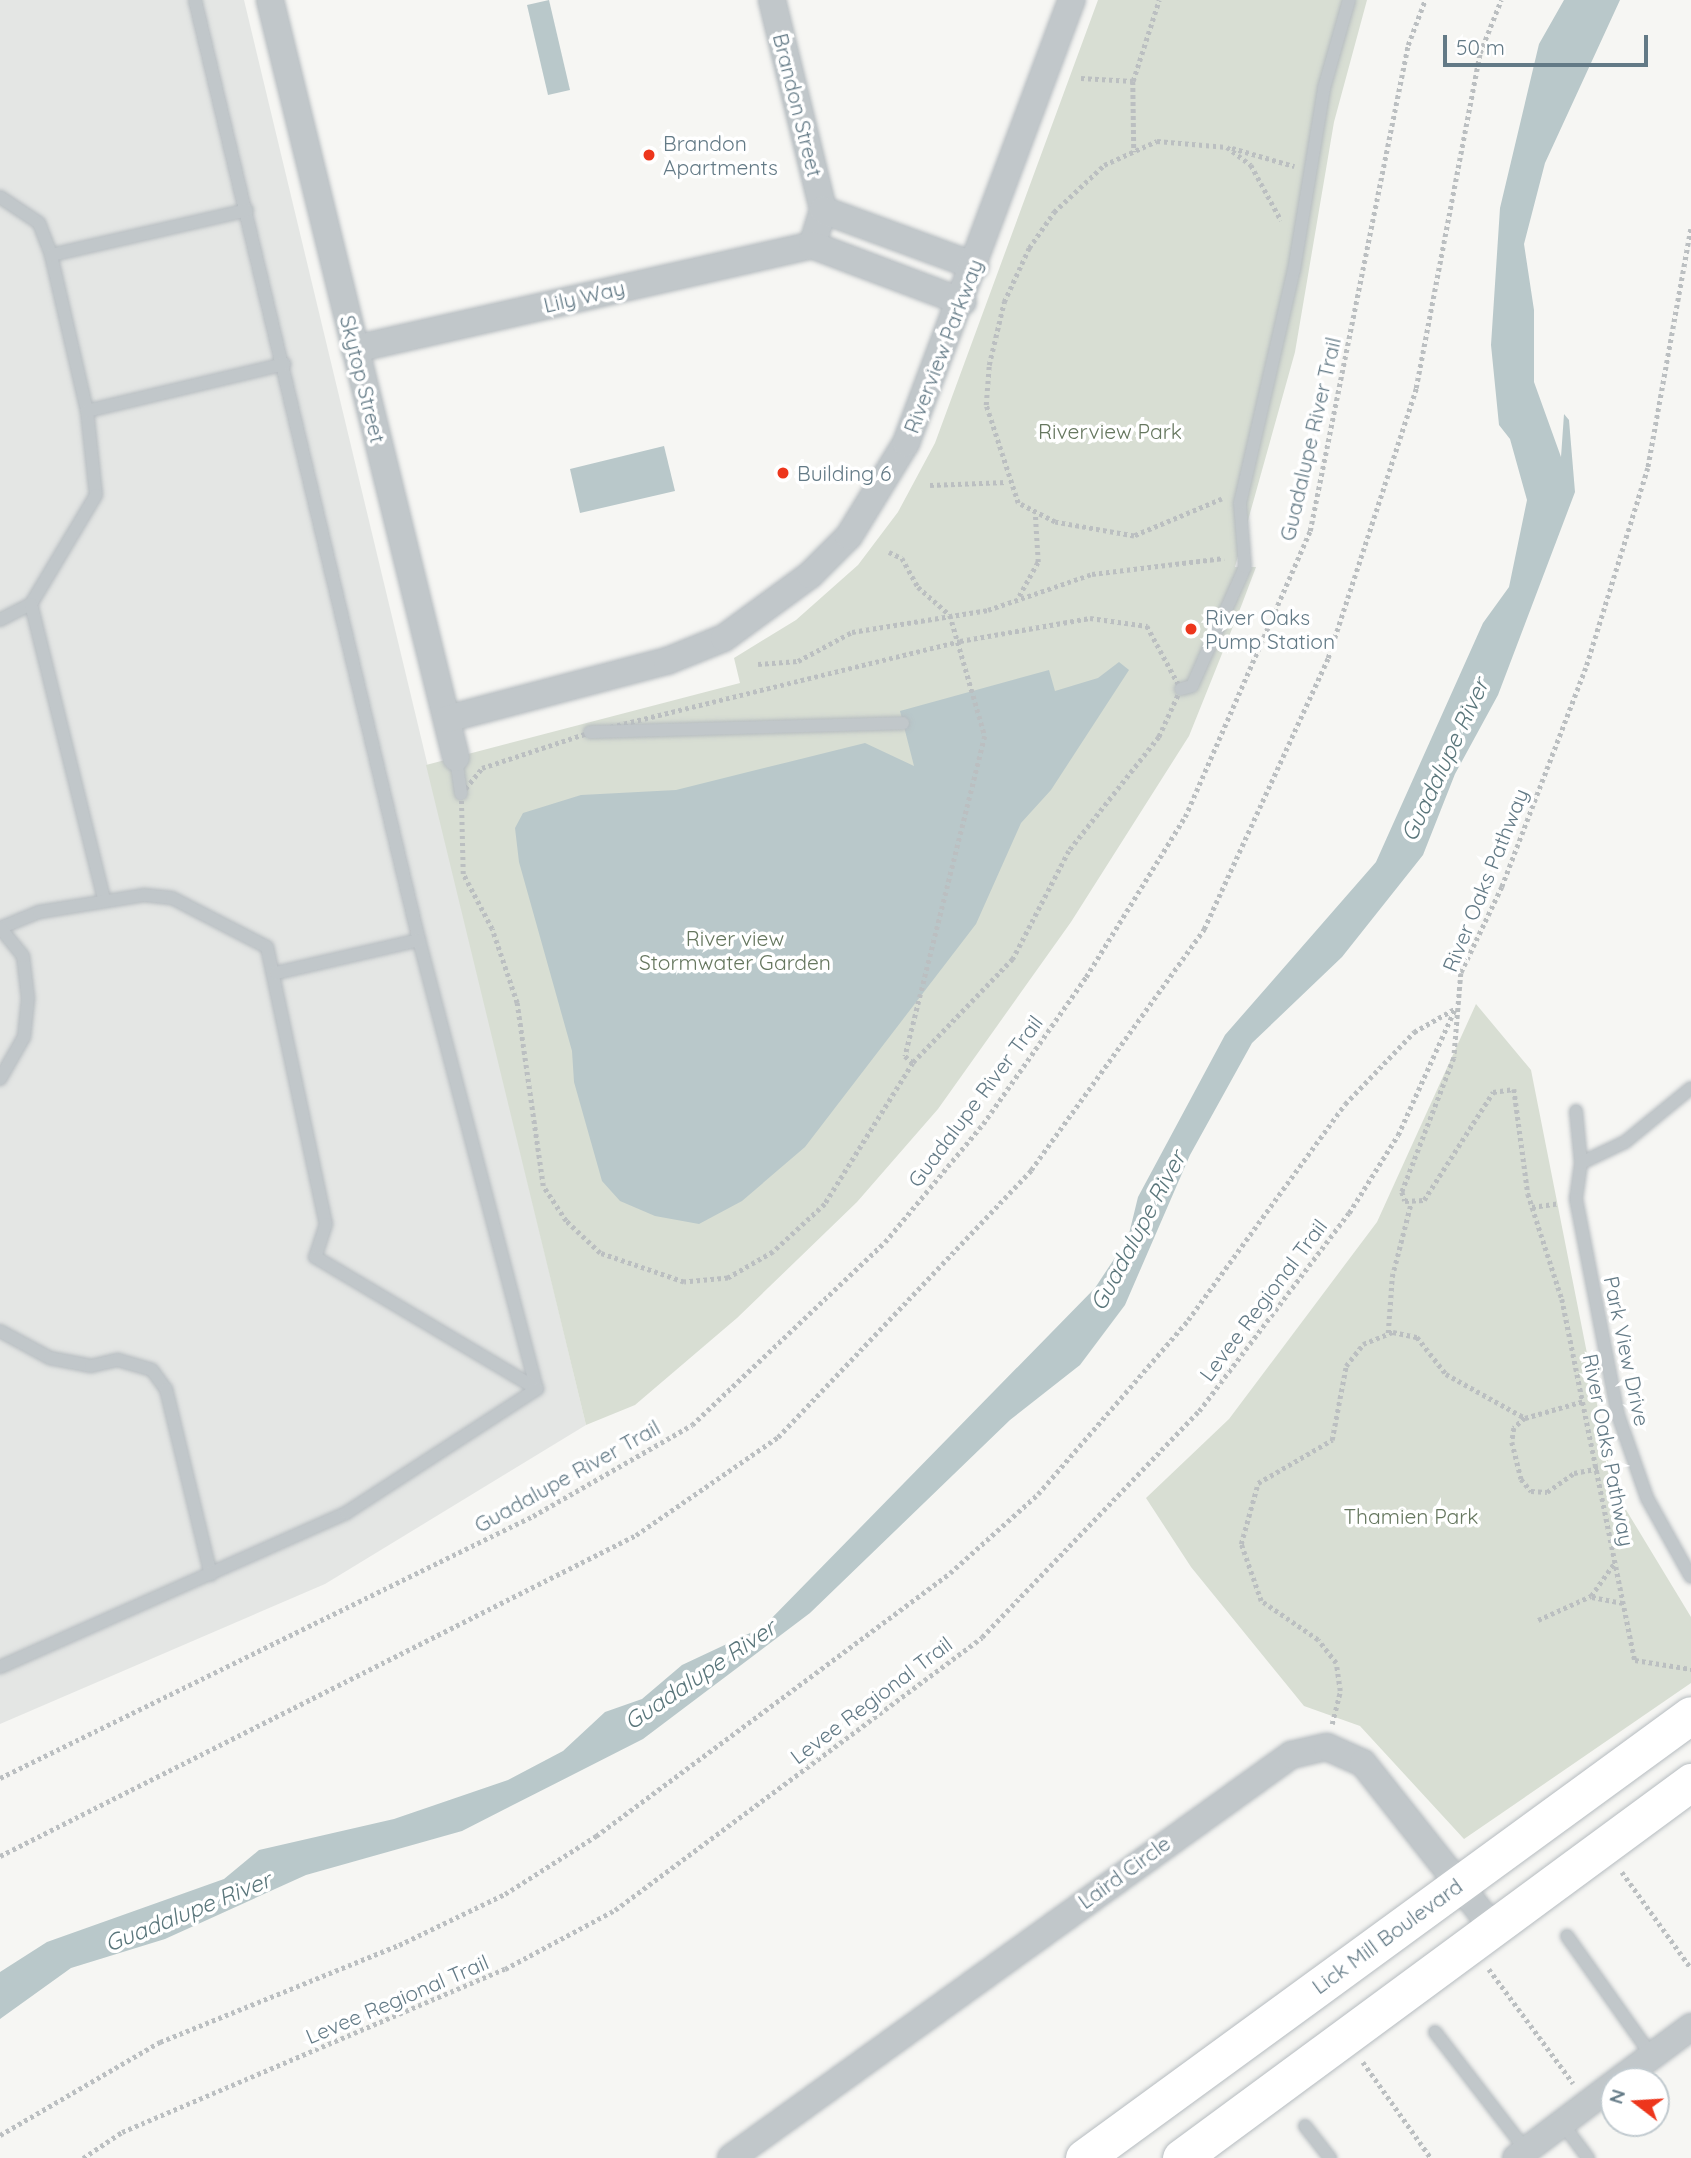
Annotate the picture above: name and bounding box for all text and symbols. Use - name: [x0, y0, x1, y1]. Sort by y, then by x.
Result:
- scale bar: [1446, 21, 1651, 65]
- street label: Brandon Street: [768, 31, 828, 179]
- text: 50 m: [1456, 34, 1505, 60]
- place label: Brandon Apartments: [663, 130, 778, 180]
- marker: Brandon Apartments: [641, 147, 657, 163]
- street label: Riverview Parkway: [898, 255, 988, 437]
- street label: Lily Way: [541, 274, 627, 318]
- street label: Skytop Street: [335, 313, 391, 445]
- street label: Guadalupe River Trail: [1274, 335, 1346, 543]
- park label: Riverview Park: [1038, 418, 1182, 444]
- place label: Building 6: [797, 460, 891, 486]
- marker: Building 6: [775, 465, 791, 481]
- place label: River Oaks Pump Station: [1205, 604, 1335, 654]
- marker: River Oaks Pump Station: [1183, 621, 1199, 637]
- water label: Guadalupe River: [1395, 674, 1495, 846]
- street label: River Oaks Pathway: [1437, 785, 1533, 975]
- park label: River view Stormwater Garden: [639, 925, 831, 975]
- street label: Guadalupe River Trail: [902, 1010, 1048, 1192]
- water label: Guadalupe River: [1084, 1147, 1192, 1315]
- street label: Levee Regional Trail: [1194, 1214, 1332, 1386]
- street label: Park View Drive: [1599, 1274, 1655, 1428]
- street label: River Oaks Pathway: [1578, 1352, 1640, 1548]
- street label: Guadalupe River Trail: [470, 1414, 664, 1538]
- park label: Thamien Park: [1343, 1503, 1479, 1529]
- water label: Guadalupe River: [619, 1614, 781, 1736]
- street label: Levee Regional Trail: [785, 1631, 957, 1769]
- street label: Laird Circle: [1073, 1830, 1175, 1914]
- water label: Guadalupe River: [101, 1866, 275, 1958]
- street label: Lick Mill Boulevard: [1307, 1873, 1467, 1999]
- street label: Levee Regional Trail: [302, 1949, 492, 2049]
- north arrow: [1600, 2067, 1670, 2137]
- text: N: [1603, 2086, 1630, 2107]

